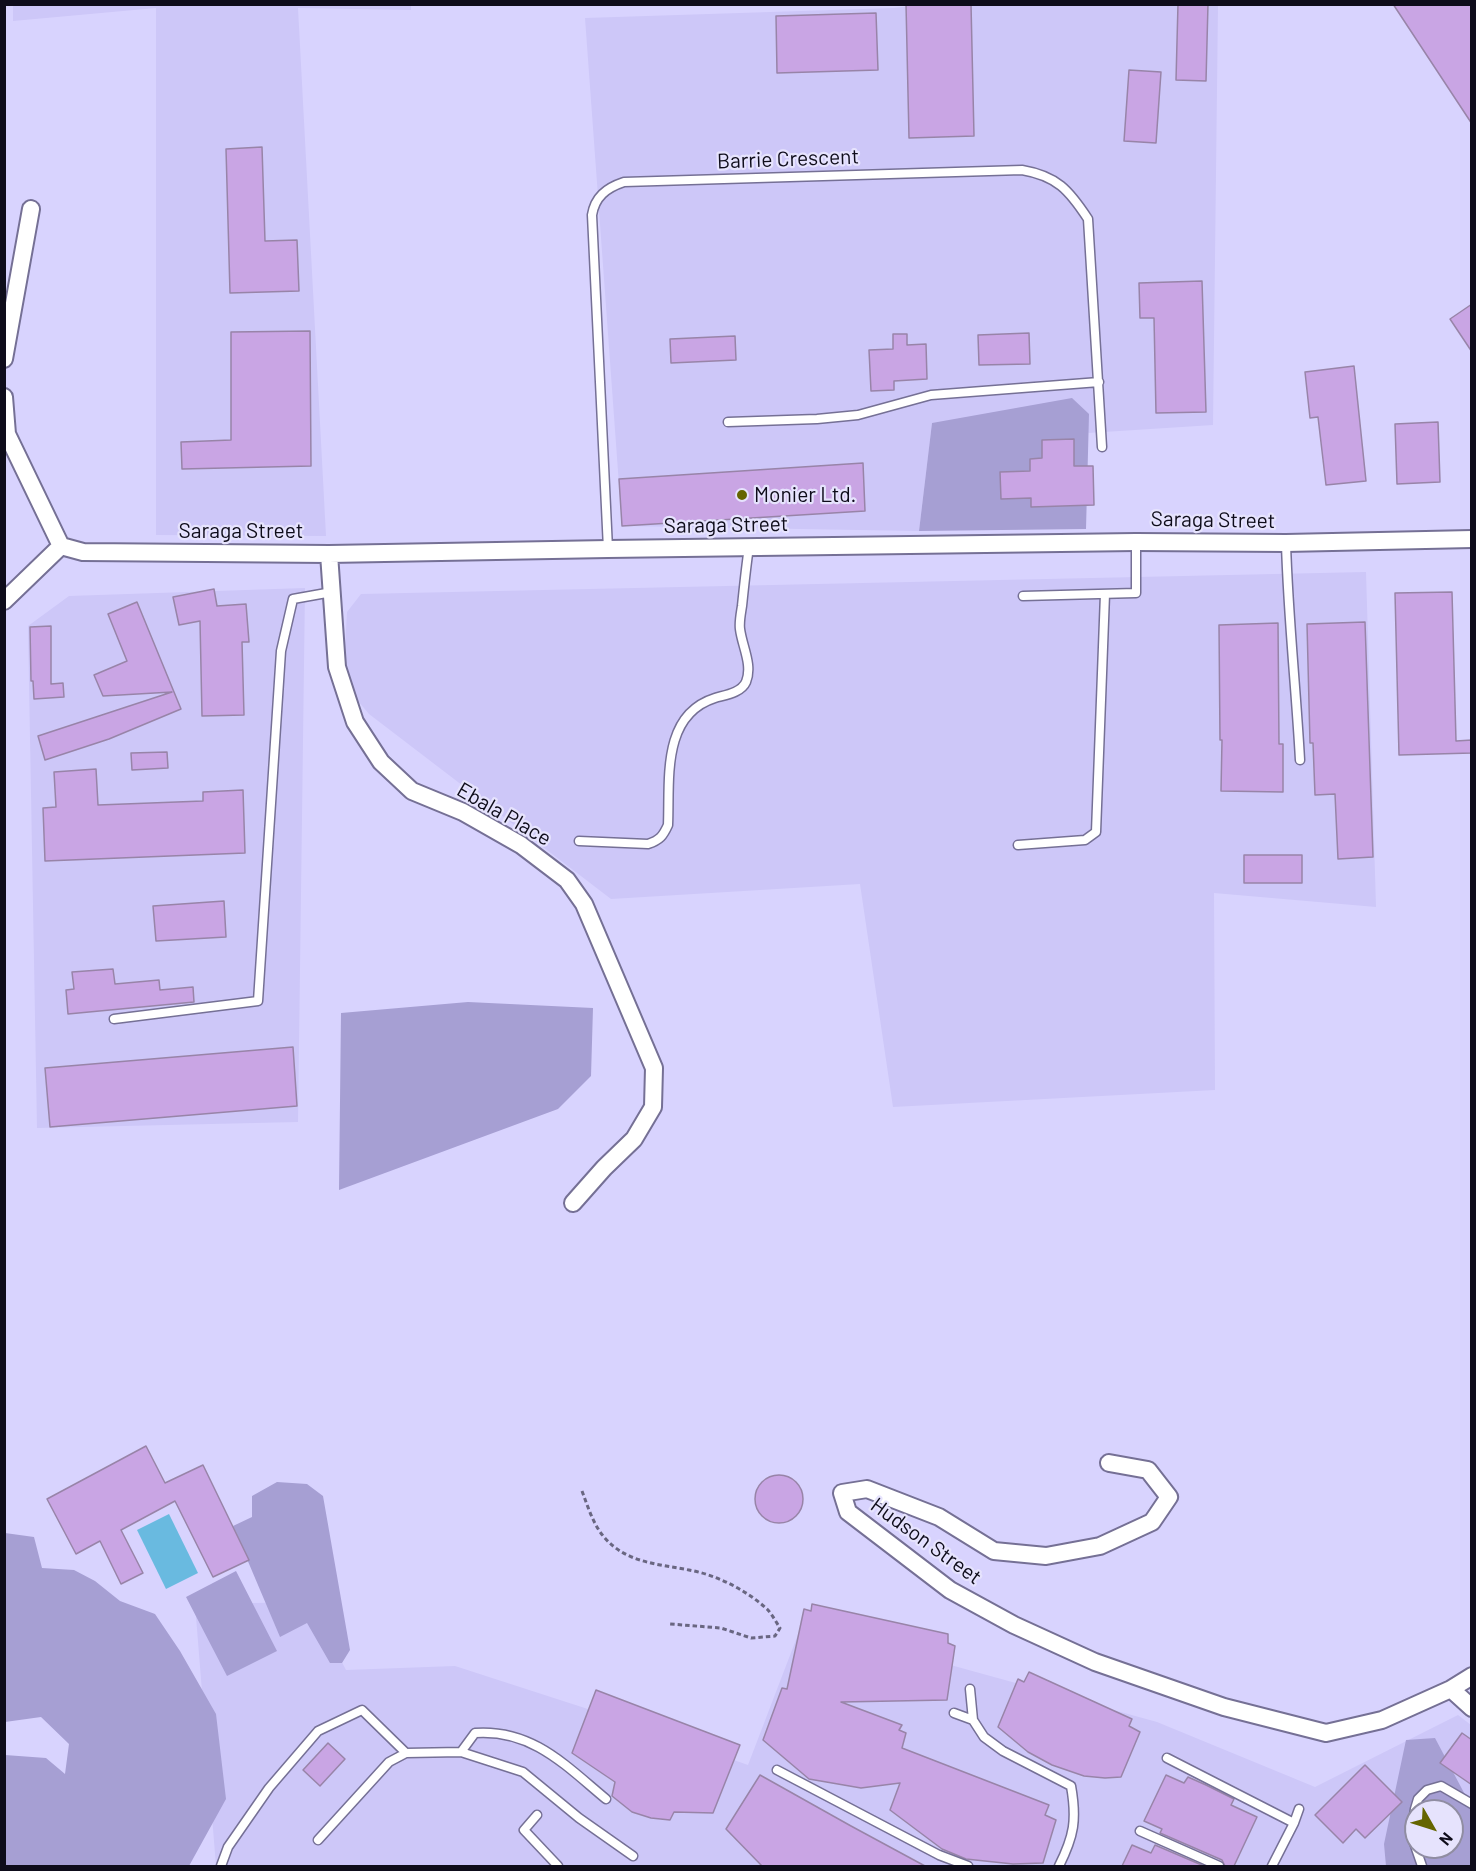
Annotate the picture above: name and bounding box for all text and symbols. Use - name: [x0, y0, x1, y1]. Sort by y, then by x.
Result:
- street label: Barrie Crescent: [716, 144, 860, 174]
- place label: Monier Ltd.: [754, 482, 856, 508]
- marker: Monier Ltd.: [735, 488, 749, 502]
- street label: Saraga Street: [1150, 506, 1276, 534]
- street label: Saraga Street: [663, 511, 789, 539]
- street label: Saraga Street: [179, 518, 303, 544]
- street label: Ebala Place: [452, 777, 556, 851]
- street label: Hudson Street: [866, 1492, 986, 1590]
- north arrow: [1404, 1799, 1464, 1859]
- text: N: [1436, 1829, 1458, 1849]

